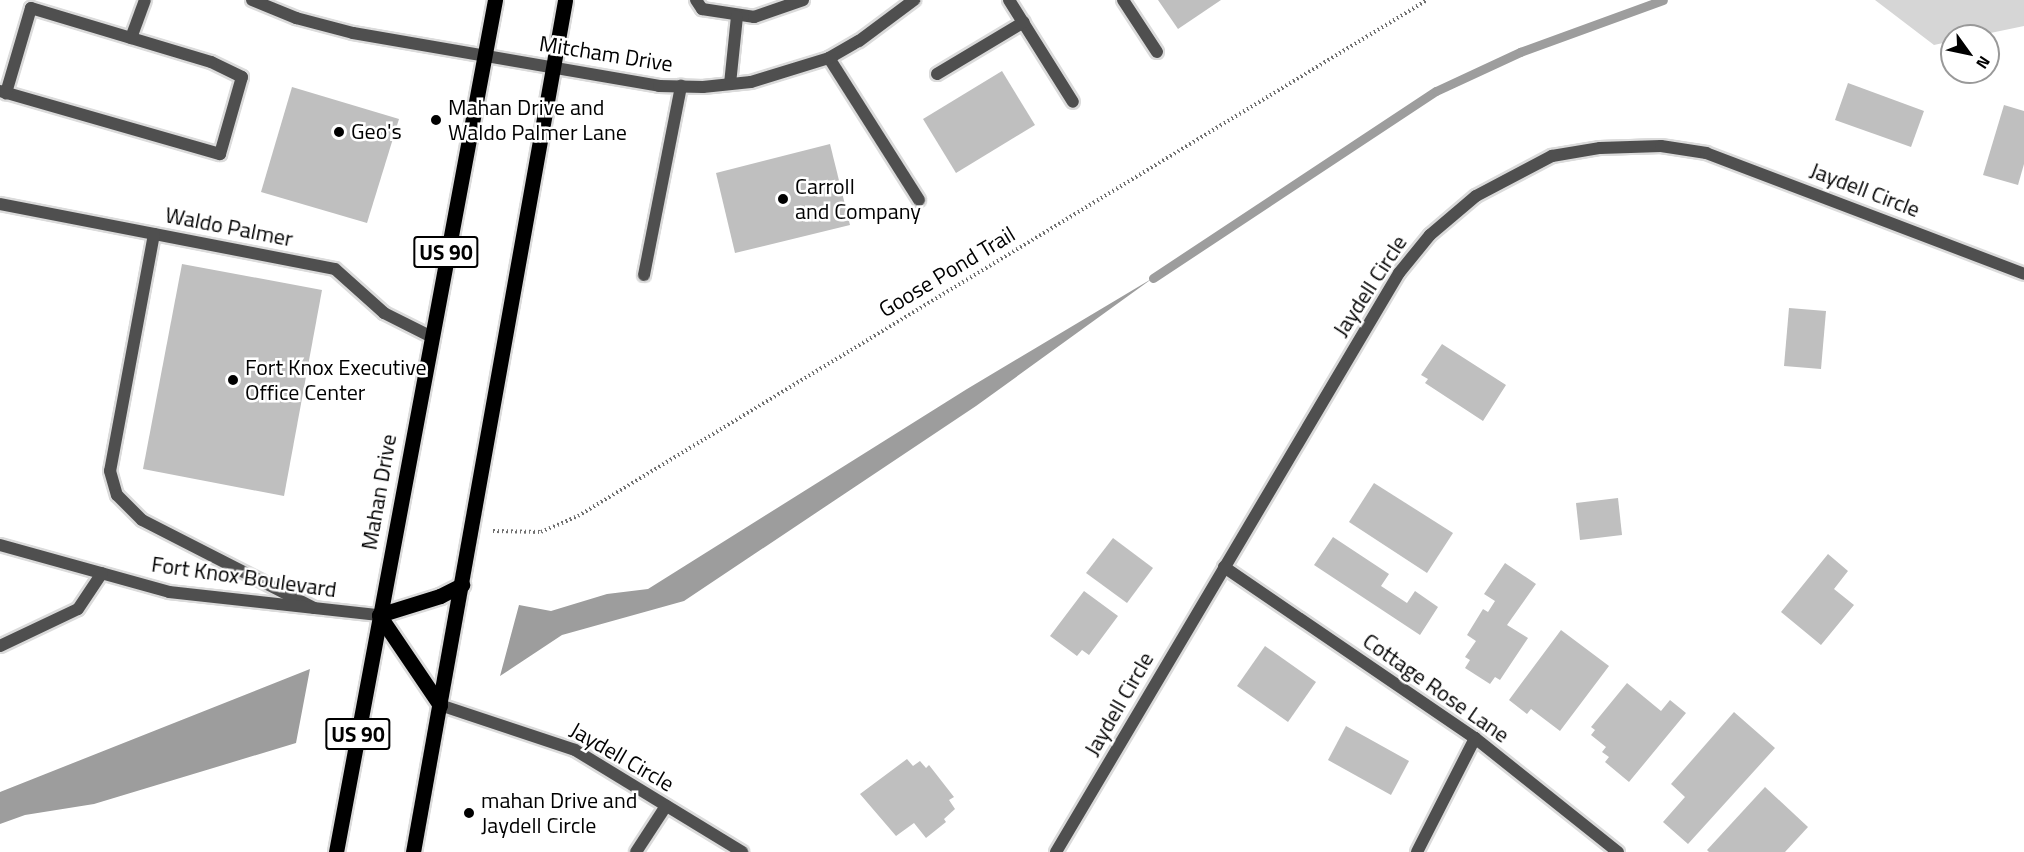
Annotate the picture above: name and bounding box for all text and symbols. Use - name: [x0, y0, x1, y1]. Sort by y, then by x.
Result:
- north arrow: [1940, 24, 2000, 84]
- street label: Mitcham Drive: [537, 30, 675, 78]
- text: N: [1970, 52, 1997, 74]
- place label: Mahan Drive and Waldo Palmer Lane: [448, 94, 627, 146]
- marker: Mahan Drive and Waldo Palmer Lane: [429, 113, 443, 127]
- place label: Geo's: [351, 119, 402, 145]
- marker: Geo's: [332, 125, 346, 139]
- street label: Jaydell Circle: [1806, 157, 1924, 223]
- place label: Carroll and Company: [795, 173, 921, 224]
- marker: Carroll and Company: [776, 192, 790, 206]
- street label: Waldo Palmer: [163, 202, 295, 252]
- street label: Goose Pond Trail: [874, 221, 1020, 323]
- street label: Jaydell Circle: [1328, 230, 1412, 342]
- road number: US 90: [413, 234, 479, 270]
- place label: Fort Knox Executive Office Center: [245, 354, 427, 406]
- marker: Fort Knox Executive Office Center: [226, 373, 240, 387]
- street label: Mahan Drive: [356, 432, 402, 552]
- street label: Fort Knox Boulevard: [150, 551, 338, 603]
- street label: Cottage Rose Lane: [1358, 628, 1514, 748]
- street label: Jaydell Circle: [1079, 647, 1159, 761]
- road number: US 90: [325, 716, 391, 752]
- street label: Jaydell Circle: [565, 717, 679, 797]
- place label: mahan Drive and Jaydell Circle: [481, 787, 637, 838]
- marker: mahan Drive and Jaydell Circle: [462, 806, 476, 820]

